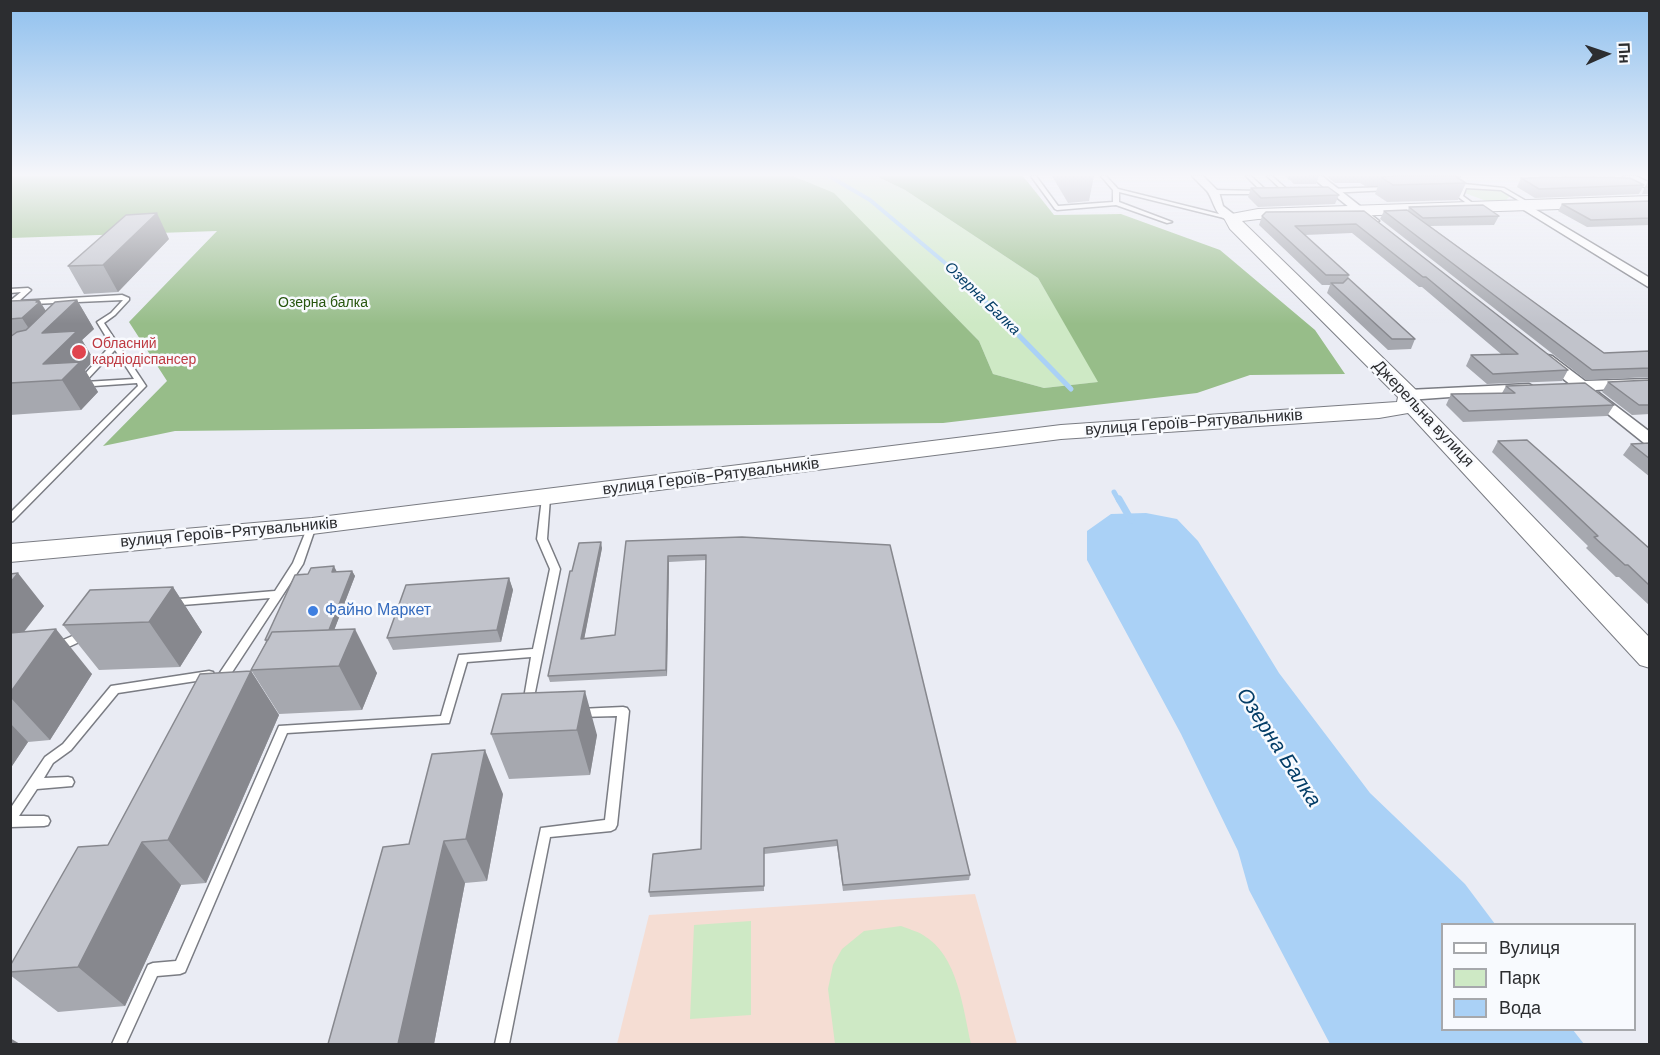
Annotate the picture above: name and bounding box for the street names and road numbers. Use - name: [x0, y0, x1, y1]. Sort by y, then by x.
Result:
- street label: Джерельна вулиця: [1368, 357, 1478, 471]
- street label: вулиця Героїв-Рятувальників: [1085, 406, 1303, 440]
- street label: вулиця Героїв-Рятувальників: [602, 454, 820, 500]
- street label: вулиця Героїв-Рятувальників: [120, 514, 338, 552]

